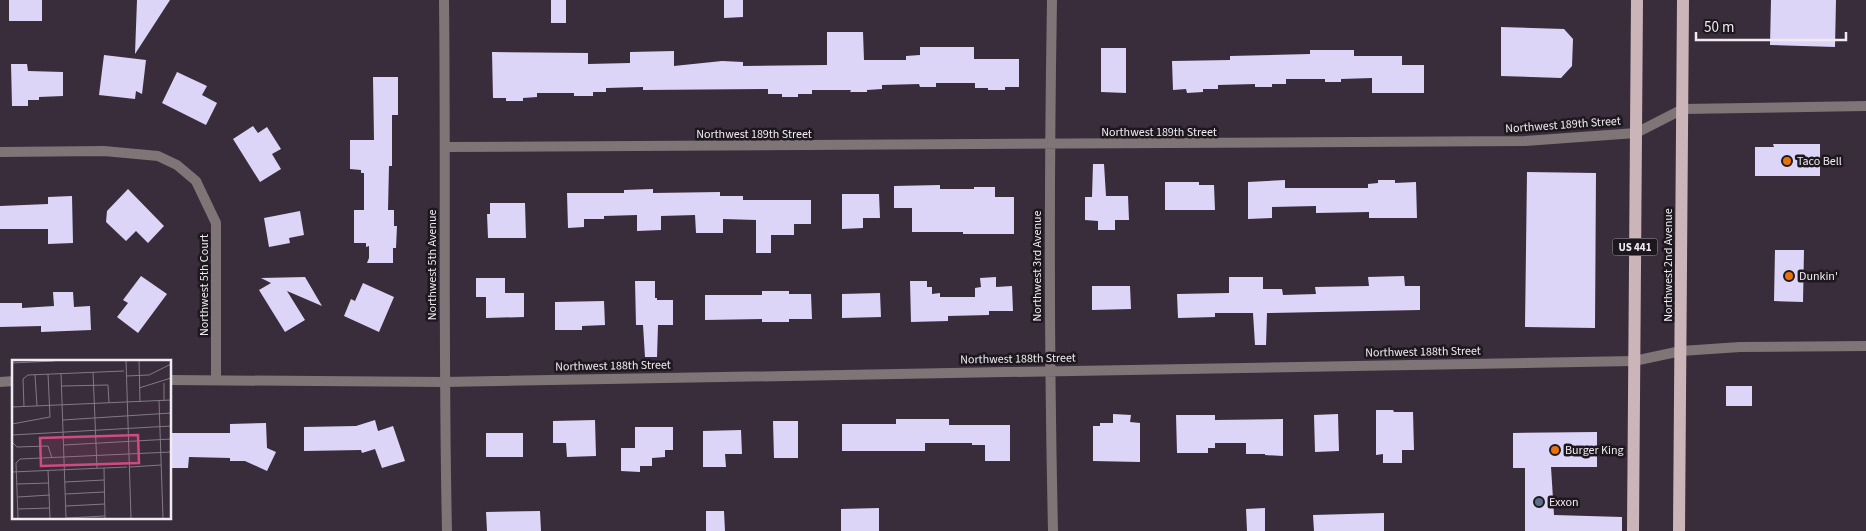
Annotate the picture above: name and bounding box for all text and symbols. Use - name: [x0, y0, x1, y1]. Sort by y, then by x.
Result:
- scale bar: [1696, 10, 1846, 42]
- text: 50 m: [1704, 17, 1734, 38]
- street label: Northwest 189th Street: [1505, 112, 1621, 138]
- street label: Northwest 189th Street: [1101, 124, 1217, 141]
- street label: Northwest 189th Street: [696, 126, 812, 143]
- place label: Taco Bell: [1797, 153, 1842, 170]
- marker: Taco Bell: [1781, 155, 1793, 167]
- street label: Northwest 2nd Avenue: [1660, 208, 1677, 322]
- street label: Northwest 5th Avenue: [424, 210, 441, 320]
- street label: Northwest 3rd Avenue: [1029, 211, 1046, 321]
- street label: Northwest 5th Court: [196, 234, 213, 336]
- road number: US 441: [1612, 238, 1658, 256]
- place label: Dunkin': [1799, 268, 1838, 285]
- marker: Dunkin': [1783, 270, 1795, 282]
- street label: Northwest 188th Street: [1365, 342, 1481, 362]
- street label: Northwest 188th Street: [960, 349, 1076, 369]
- street label: Northwest 188th Street: [555, 356, 671, 376]
- inset map: [12, 360, 171, 518]
- place label: Burger King: [1565, 442, 1624, 459]
- marker: Burger King: [1549, 444, 1561, 456]
- place label: Exxon: [1549, 494, 1579, 511]
- marker: Exxon: [1533, 496, 1545, 508]

